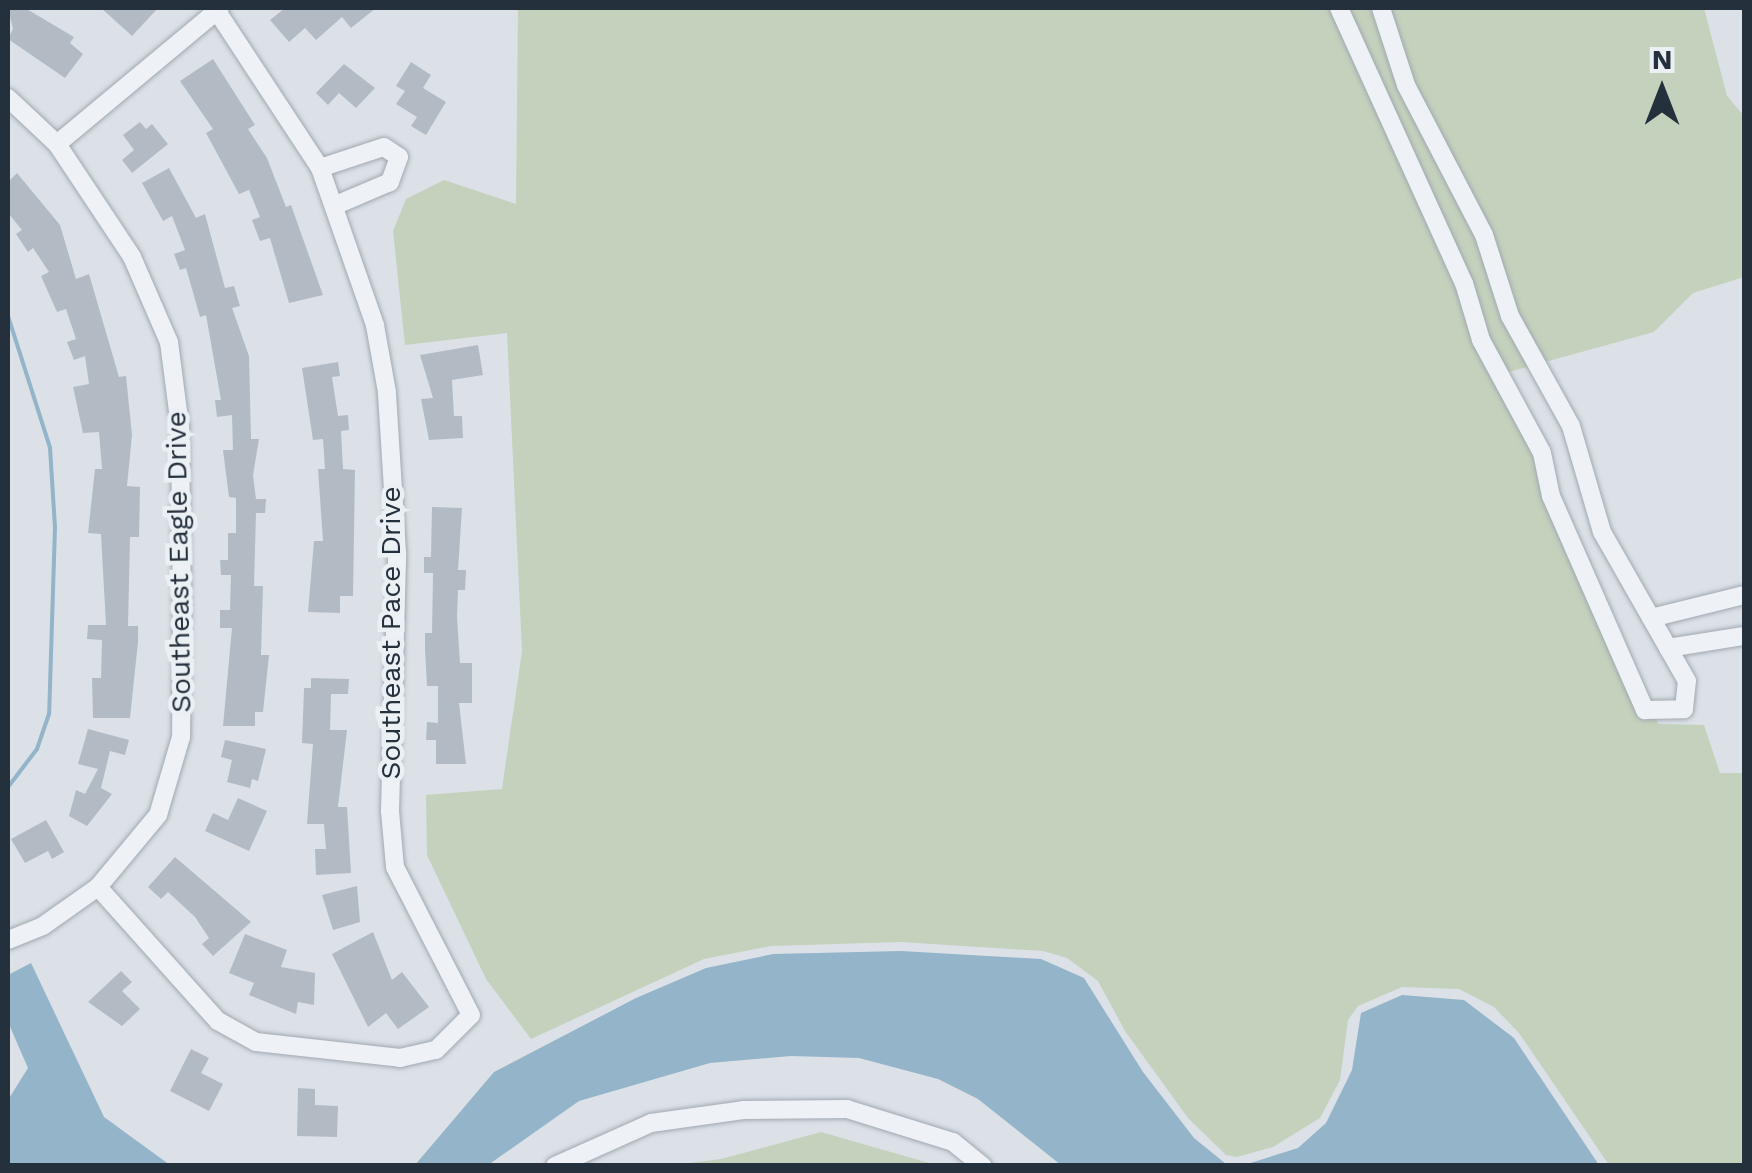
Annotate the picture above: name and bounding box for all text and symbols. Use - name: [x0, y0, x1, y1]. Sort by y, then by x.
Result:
- north arrow: [1612, 40, 1712, 140]
- text: N: [1652, 43, 1672, 76]
- street label: Southeast Eagle Drive: [160, 411, 198, 713]
- street label: Southeast Pace Drive: [374, 486, 408, 780]

